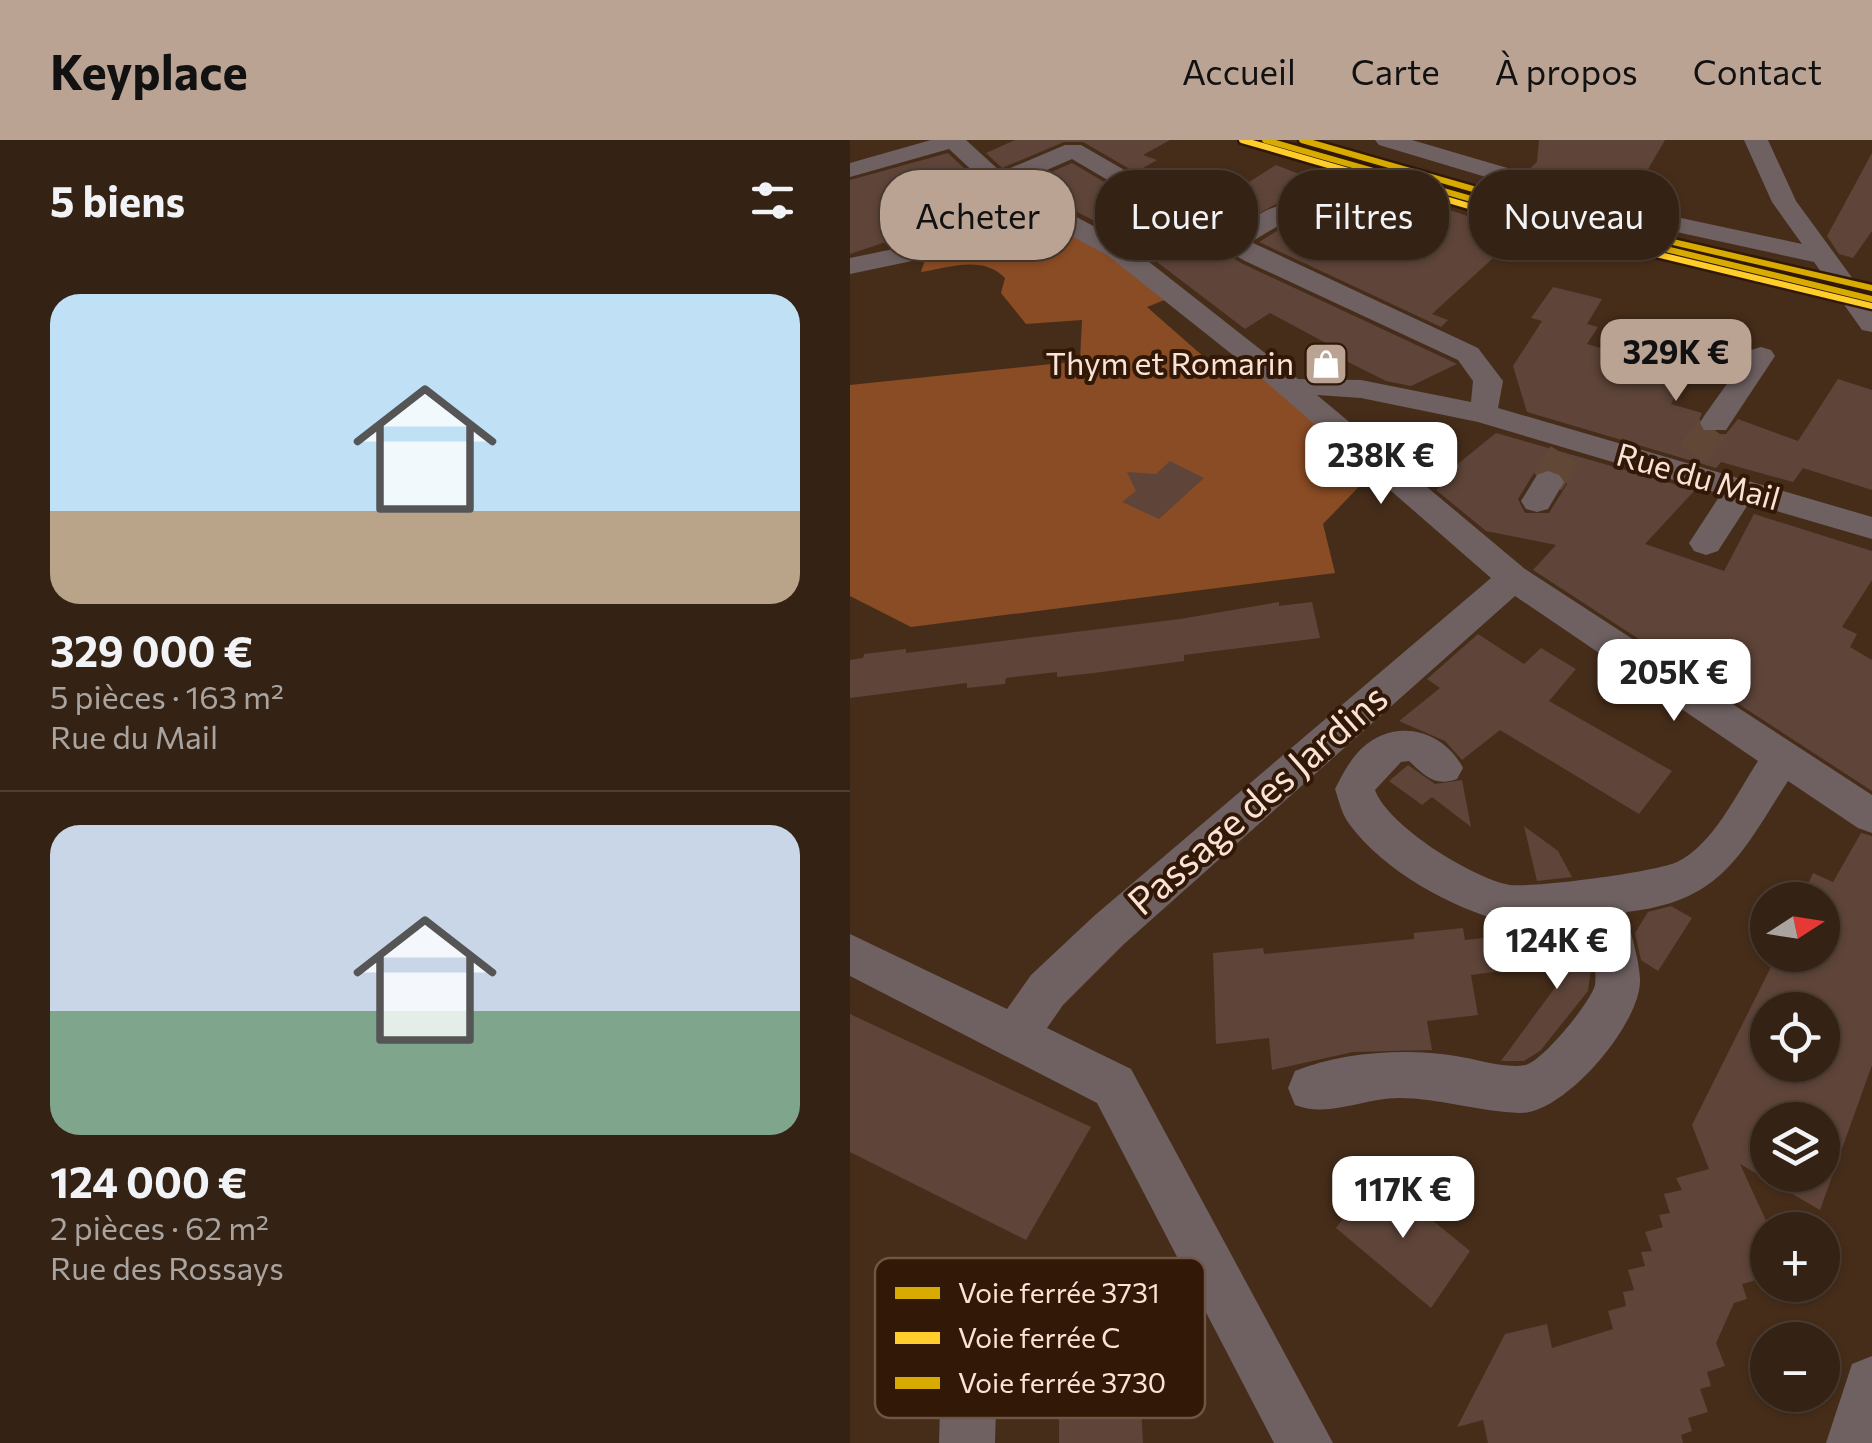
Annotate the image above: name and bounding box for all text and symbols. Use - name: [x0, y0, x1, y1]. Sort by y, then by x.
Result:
- text: Keyplace: [50, 41, 248, 100]
- text: Accueil: [1182, 49, 1296, 92]
- text: Carte: [1351, 49, 1440, 92]
- text: À propos: [1495, 49, 1638, 92]
- text: Contact: [1693, 49, 1822, 92]
- chip: Acheter: [880, 170, 1075, 260]
- chip: Louer: [1095, 170, 1258, 260]
- chip: Filtres: [1278, 170, 1449, 260]
- chip: Nouveau: [1469, 170, 1679, 260]
- icon: filters: [745, 173, 800, 228]
- text: 5 biens: [50, 174, 185, 226]
- pin: 329K €: [1595, 319, 1757, 404]
- text: 329K €: [1622, 331, 1730, 371]
- shop icon: Thym et Romarin: [1303, 341, 1349, 387]
- place label: Thym et Romarin: [1045, 342, 1294, 382]
- icon: home: [335, 359, 515, 539]
- pin: 238K €: [1300, 422, 1462, 507]
- street label: Rue du Mail: [1612, 433, 1785, 517]
- text: 238K €: [1327, 434, 1435, 474]
- text: 329 000 €: [50, 624, 253, 676]
- pin: 205K €: [1593, 639, 1755, 724]
- text: 205K €: [1620, 651, 1728, 691]
- street label: Passage des Jardins: [1117, 673, 1396, 924]
- text: 5 pièces · 163 m²: [50, 676, 284, 716]
- text: Rue du Mail: [50, 716, 218, 756]
- north arrow: [1750, 882, 1840, 972]
- map controls: [1750, 882, 1840, 1412]
- icon: home: [335, 890, 515, 1070]
- pin: 124K €: [1476, 907, 1638, 992]
- text: 124K €: [1506, 919, 1608, 959]
- button: locate: [1750, 992, 1840, 1082]
- button: layers: [1750, 1102, 1840, 1192]
- text: 124 000 €: [50, 1155, 247, 1207]
- pin: 117K €: [1322, 1156, 1484, 1241]
- text: 117K €: [1354, 1168, 1452, 1208]
- text: 2 pièces · 62 m²: [50, 1207, 269, 1247]
- button: +: [1750, 1212, 1840, 1302]
- text: Rue des Rossays: [50, 1247, 284, 1287]
- legend: [875, 1258, 1205, 1418]
- text: Voie ferrée 3731: [958, 1275, 1160, 1309]
- text: Voie ferrée C: [958, 1320, 1120, 1354]
- button: −: [1750, 1322, 1840, 1412]
- text: Voie ferrée 3730: [958, 1365, 1166, 1399]

